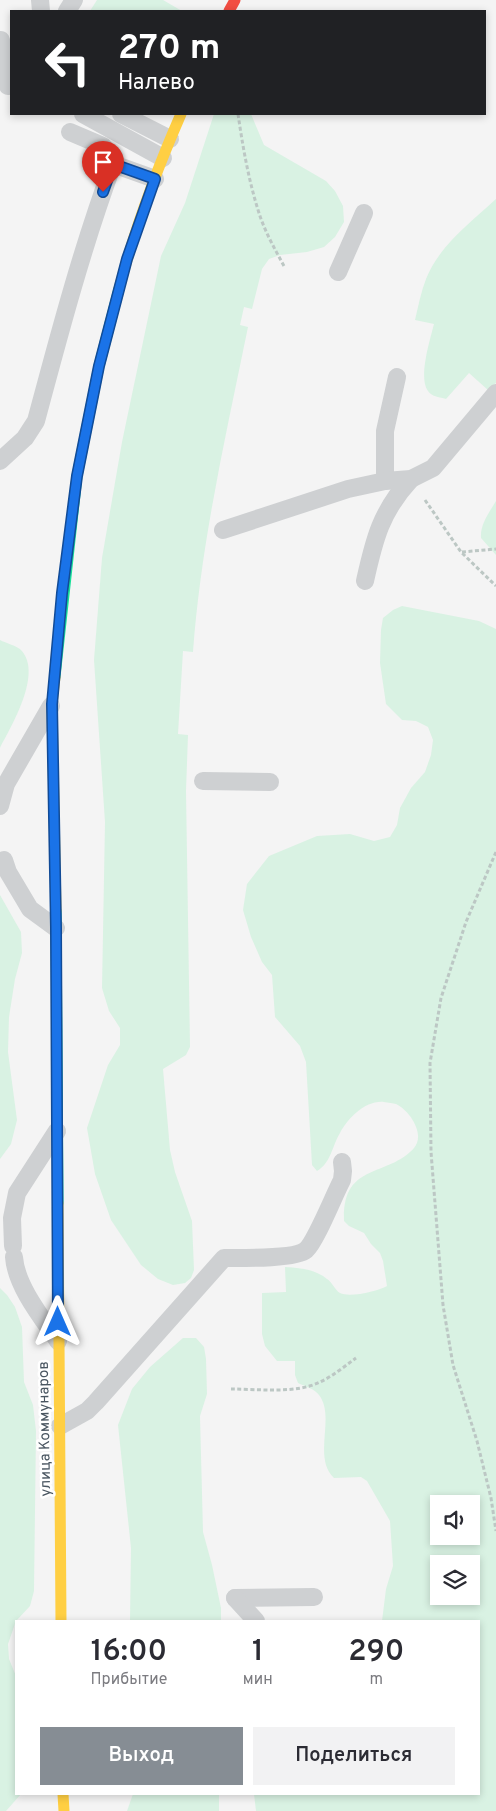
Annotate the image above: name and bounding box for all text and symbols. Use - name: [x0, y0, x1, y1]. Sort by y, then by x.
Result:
- text: 270 m: [118, 27, 220, 71]
- icon: left: [35, 30, 100, 95]
- text: Налево: [118, 70, 195, 97]
- pin: [82, 141, 124, 192]
- icon: arrive: [89, 148, 117, 176]
- position arrow: [31, 1295, 83, 1347]
- street label: улица Коммунаров: [35, 1361, 56, 1497]
- map controls: [430, 1495, 480, 1605]
- button: sound: [430, 1495, 480, 1545]
- button: layers: [430, 1555, 480, 1605]
- text: 16:00: [91, 1634, 167, 1671]
- text: 1: [252, 1634, 264, 1671]
- text: 290: [348, 1634, 404, 1671]
- text: Прибытие: [91, 1670, 167, 1690]
- text: мин: [243, 1670, 273, 1690]
- text: m: [370, 1670, 383, 1690]
- button: Выход: [40, 1727, 243, 1785]
- button: Поделиться: [253, 1727, 455, 1785]

